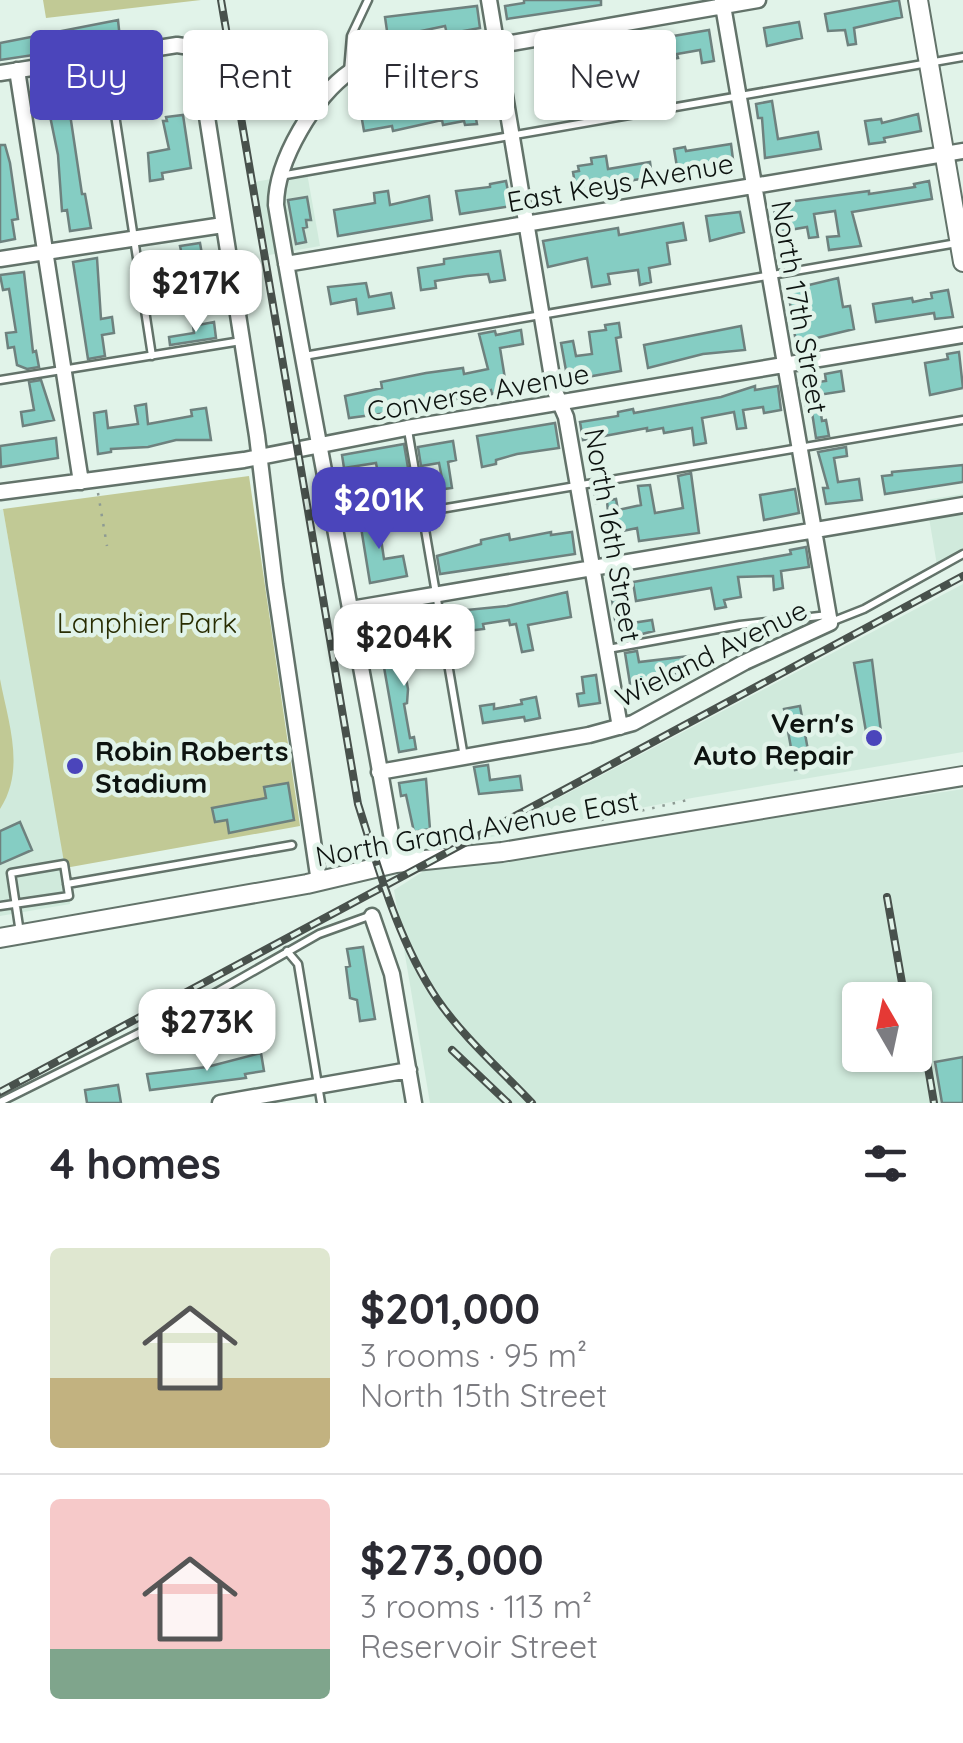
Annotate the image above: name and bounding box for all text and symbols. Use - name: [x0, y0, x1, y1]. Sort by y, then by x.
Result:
- chip: Buy: [30, 30, 163, 120]
- chip: Rent: [183, 30, 328, 120]
- chip: Filters: [348, 30, 514, 120]
- chip: New: [534, 30, 676, 120]
- street label: East Keys Avenue: [504, 145, 736, 219]
- street label: North 17th Street: [764, 198, 836, 416]
- pin: $217K: [126, 250, 266, 335]
- text: $217K: [152, 262, 240, 302]
- street label: Converse Avenue: [364, 355, 592, 429]
- street label: North 16th Street: [577, 426, 649, 644]
- pin: $201K: [309, 467, 449, 552]
- text: $201K: [334, 479, 424, 519]
- street label: Wieland Avenue: [609, 591, 813, 715]
- pin: $204K: [334, 604, 474, 689]
- park label: Lanphier Park: [57, 605, 237, 640]
- text: $204K: [356, 616, 452, 656]
- place label: Vern's Auto Repair: [694, 705, 854, 772]
- marker: Vern's Auto Repair: [863, 727, 885, 749]
- place label: Robin Roberts Stadium: [95, 733, 289, 800]
- marker: Robin Roberts Stadium: [64, 755, 86, 777]
- street label: North Grand Avenue East: [313, 782, 641, 874]
- north arrow: [842, 982, 932, 1072]
- map controls: [842, 982, 932, 1072]
- pin: $273K: [137, 989, 277, 1074]
- text: $273K: [160, 1001, 254, 1041]
- icon: filters: [858, 1136, 913, 1191]
- text: 4 homes: [50, 1137, 221, 1190]
- text: $201,000: [360, 1282, 540, 1335]
- icon: home: [130, 1288, 250, 1408]
- text: 3 rooms · 95 m²: [360, 1335, 587, 1375]
- text: North 15th Street: [360, 1375, 607, 1415]
- text: $273,000: [360, 1533, 544, 1586]
- icon: home: [130, 1539, 250, 1659]
- text: 3 rooms · 113 m²: [360, 1586, 592, 1626]
- text: Reservoir Street: [360, 1626, 598, 1666]

